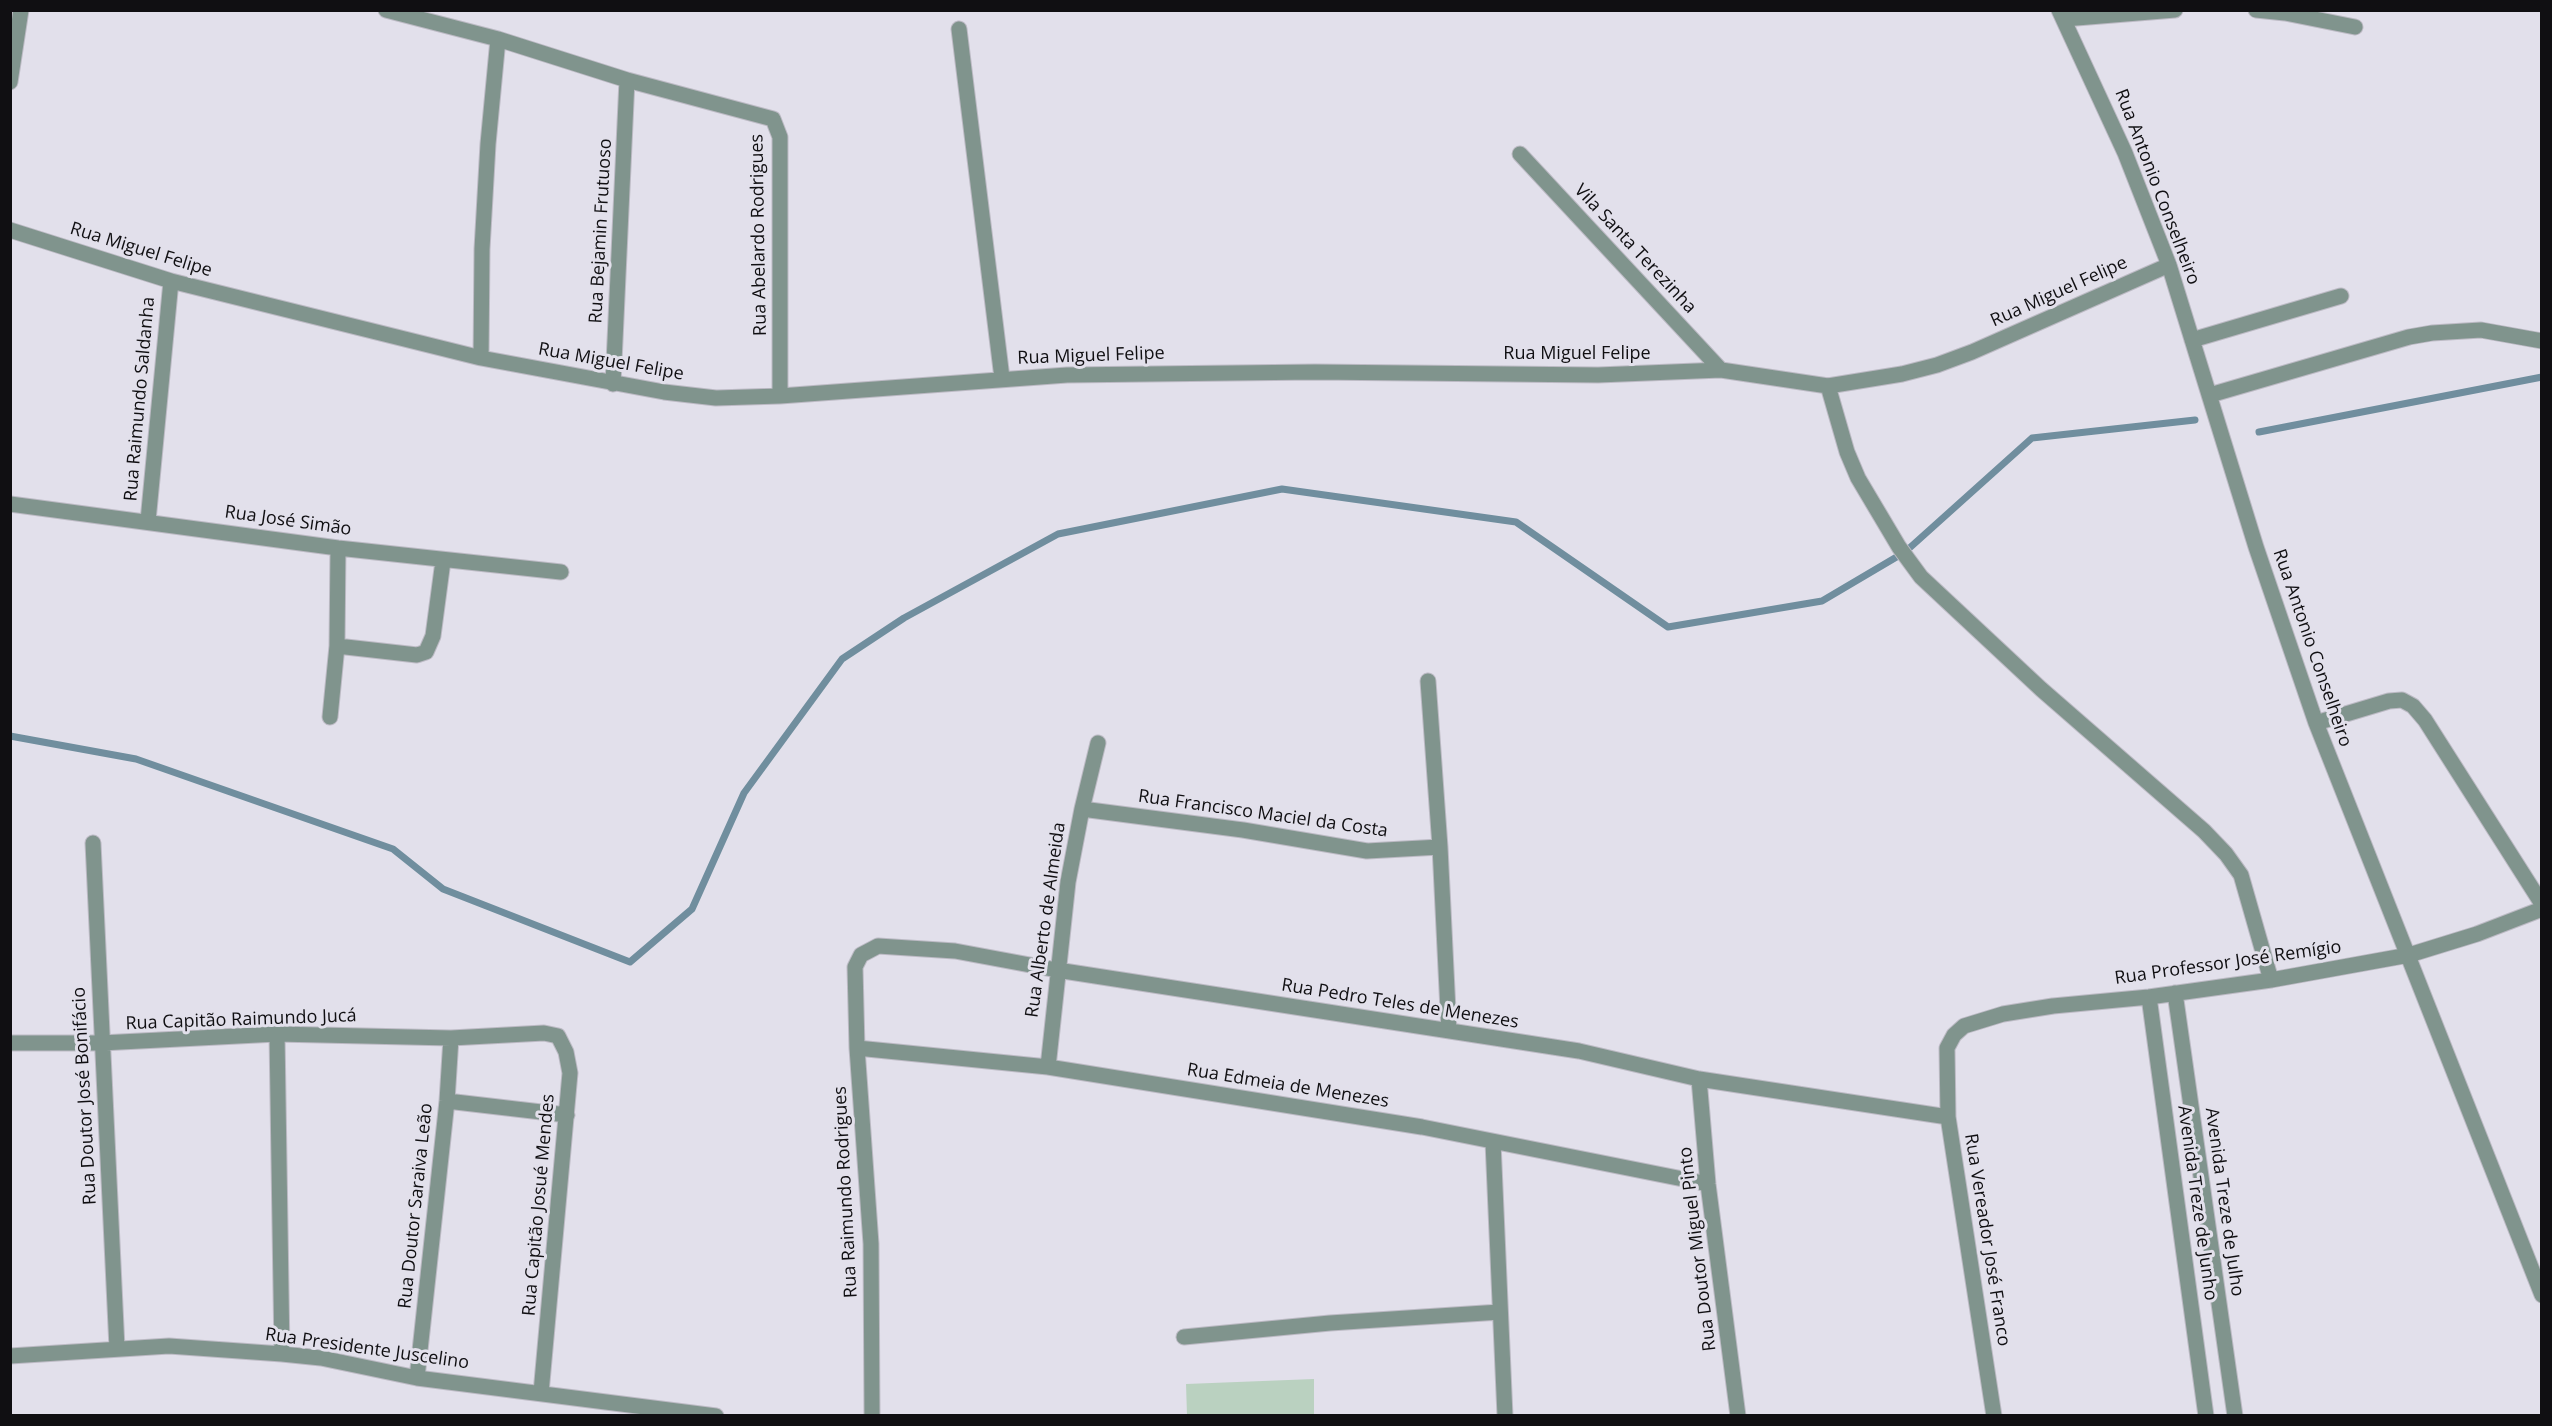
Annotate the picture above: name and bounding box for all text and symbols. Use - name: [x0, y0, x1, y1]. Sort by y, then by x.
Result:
- street label: Rua Antonio Conselheiro: [2110, 86, 2204, 288]
- street label: Rua Abelardo Rodrigues: [746, 134, 772, 336]
- street label: Rua Bejamin Frutuoso: [585, 138, 617, 324]
- street label: Vila Santa Terezinha: [1569, 180, 1701, 318]
- street label: Rua Miguel Felipe: [67, 218, 215, 282]
- street label: Rua Miguel Felipe: [1987, 252, 2131, 332]
- street label: Rua Raimundo Saldanha: [120, 296, 160, 502]
- street label: Rua Miguel Felipe: [537, 339, 685, 385]
- street label: Rua Miguel Felipe: [1017, 343, 1165, 369]
- street label: Rua Miguel Felipe: [1503, 343, 1651, 365]
- street label: Rua José Simão: [223, 501, 353, 541]
- street label: Rua Antonio Conselheiro: [2268, 546, 2356, 750]
- street label: Rua Francisco Maciel da Costa: [1137, 786, 1389, 842]
- street label: Rua Alberto de Almeida: [1022, 821, 1070, 1019]
- street label: Rua Professor José Remígio: [2113, 936, 2343, 990]
- street label: Rua Pedro Teles de Menezes: [1280, 975, 1520, 1033]
- street label: Rua Doutor José Bonifácio: [69, 987, 101, 1205]
- street label: Rua Capitão Raimundo Jucá: [125, 1005, 357, 1035]
- street label: Rua Edmeia de Menezes: [1185, 1059, 1391, 1113]
- street label: Rua Raimundo Rodrigues: [830, 1086, 862, 1298]
- street label: Rua Capitão Josué Mendes: [519, 1093, 559, 1317]
- street label: Rua Doutor Saraiva Leão: [394, 1102, 438, 1310]
- street label: Avenida Treze de Junho: [2173, 1104, 2221, 1302]
- street label: Avenida Treze de Julho: [2200, 1106, 2248, 1298]
- street label: Rua Vereador José Franco: [1960, 1132, 2014, 1348]
- street label: Rua Doutor Miguel Pinto: [1675, 1146, 1721, 1352]
- street label: Rua Presidente Juscelino: [264, 1324, 470, 1374]

